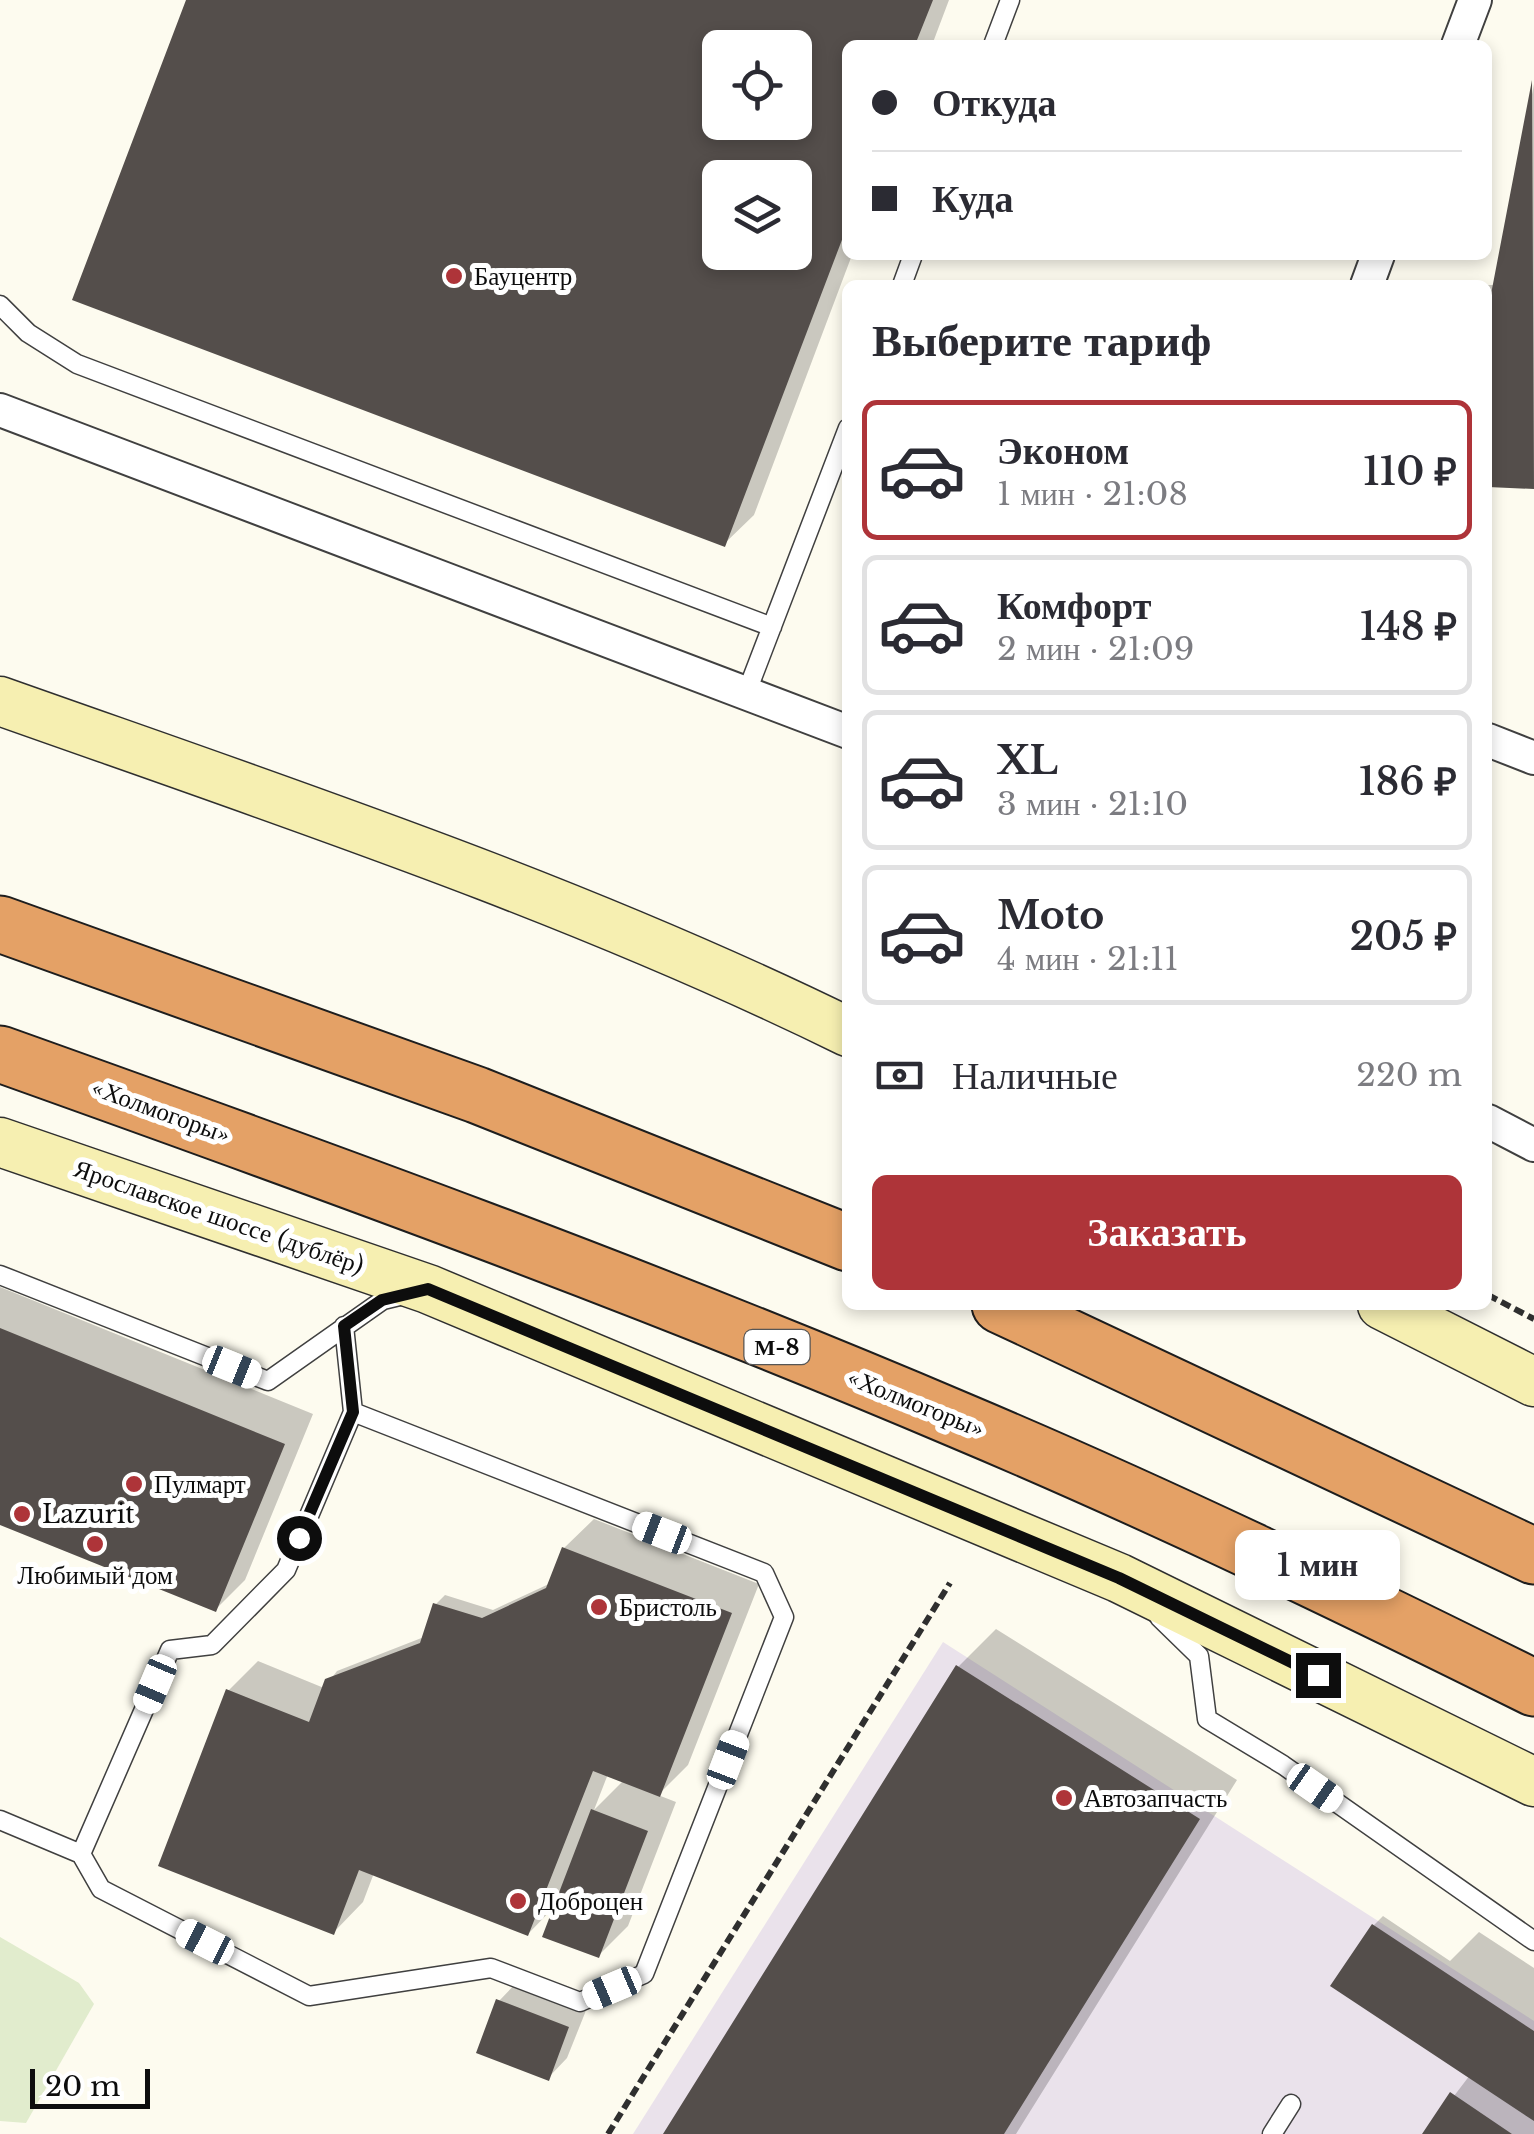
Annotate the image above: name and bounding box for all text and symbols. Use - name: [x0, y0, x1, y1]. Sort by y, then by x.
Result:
- map controls: [702, 30, 812, 270]
- button: locate: [702, 30, 812, 140]
- text: Откуда: [932, 79, 1056, 126]
- button: layers: [702, 160, 812, 270]
- text: Куда: [932, 175, 1013, 222]
- place label: Бауцентр: [474, 261, 572, 292]
- marker: Бауцентр: [443, 265, 465, 287]
- text: Выберите тариф: [872, 312, 1211, 368]
- icon: car: [877, 425, 967, 515]
- text: Эконом: [997, 427, 1129, 474]
- text: 110 ₽: [1363, 448, 1457, 495]
- text: 1 мин · 21:08: [997, 474, 1188, 514]
- icon: car: [877, 580, 967, 670]
- text: Комфорт: [997, 582, 1151, 629]
- text: 148 ₽: [1360, 603, 1457, 650]
- text: 2 мин · 21:09: [997, 629, 1194, 669]
- icon: car: [877, 735, 967, 825]
- text: XL: [997, 737, 1058, 784]
- text: 186 ₽: [1359, 758, 1457, 805]
- text: 3 мин · 21:10: [997, 784, 1188, 824]
- icon: car: [877, 890, 967, 980]
- text: Moto: [997, 892, 1104, 939]
- text: 205 ₽: [1350, 913, 1457, 960]
- text: 4 мин · 21:11: [997, 939, 1179, 979]
- icon: cash: [872, 1048, 927, 1103]
- text: Наличные: [952, 1052, 1118, 1099]
- text: 220 m: [1356, 1055, 1462, 1095]
- street label: «Холмогоры»: [87, 1072, 235, 1150]
- street label: Ярославское шоссе (дублёр): [70, 1153, 368, 1281]
- button: Заказать: [872, 1175, 1462, 1290]
- road number: М-8: [744, 1330, 810, 1364]
- car: [199, 1342, 265, 1392]
- street label: «Холмогоры»: [843, 1361, 989, 1445]
- place label: Пулмарт: [154, 1469, 246, 1500]
- marker: Пулмарт: [123, 1473, 145, 1495]
- place label: Lazurit: [42, 1499, 135, 1530]
- marker: Lazurit: [11, 1503, 33, 1525]
- car: [629, 1508, 695, 1558]
- route start: [277, 1516, 322, 1561]
- callout: 1 мин: [1236, 1530, 1400, 1600]
- marker: Любимый дом: [84, 1533, 106, 1555]
- text: 1 мин: [1277, 1545, 1358, 1585]
- place label: Любимый дом: [17, 1560, 173, 1591]
- place label: Бристоль: [619, 1592, 717, 1623]
- marker: Бристоль: [588, 1596, 610, 1618]
- car: [129, 1651, 181, 1717]
- route end: [1296, 1653, 1341, 1698]
- car: [703, 1727, 753, 1793]
- car: [1282, 1759, 1348, 1817]
- place label: Автозапчасть: [1084, 1783, 1227, 1814]
- marker: Автозапчасть: [1053, 1787, 1075, 1809]
- place label: Доброцен: [538, 1886, 643, 1917]
- marker: Доброцен: [507, 1890, 529, 1912]
- car: [171, 1915, 239, 1969]
- car: [579, 1962, 645, 2014]
- scale bar: [30, 2064, 150, 2108]
- text: 20 m: [45, 2069, 120, 2104]

